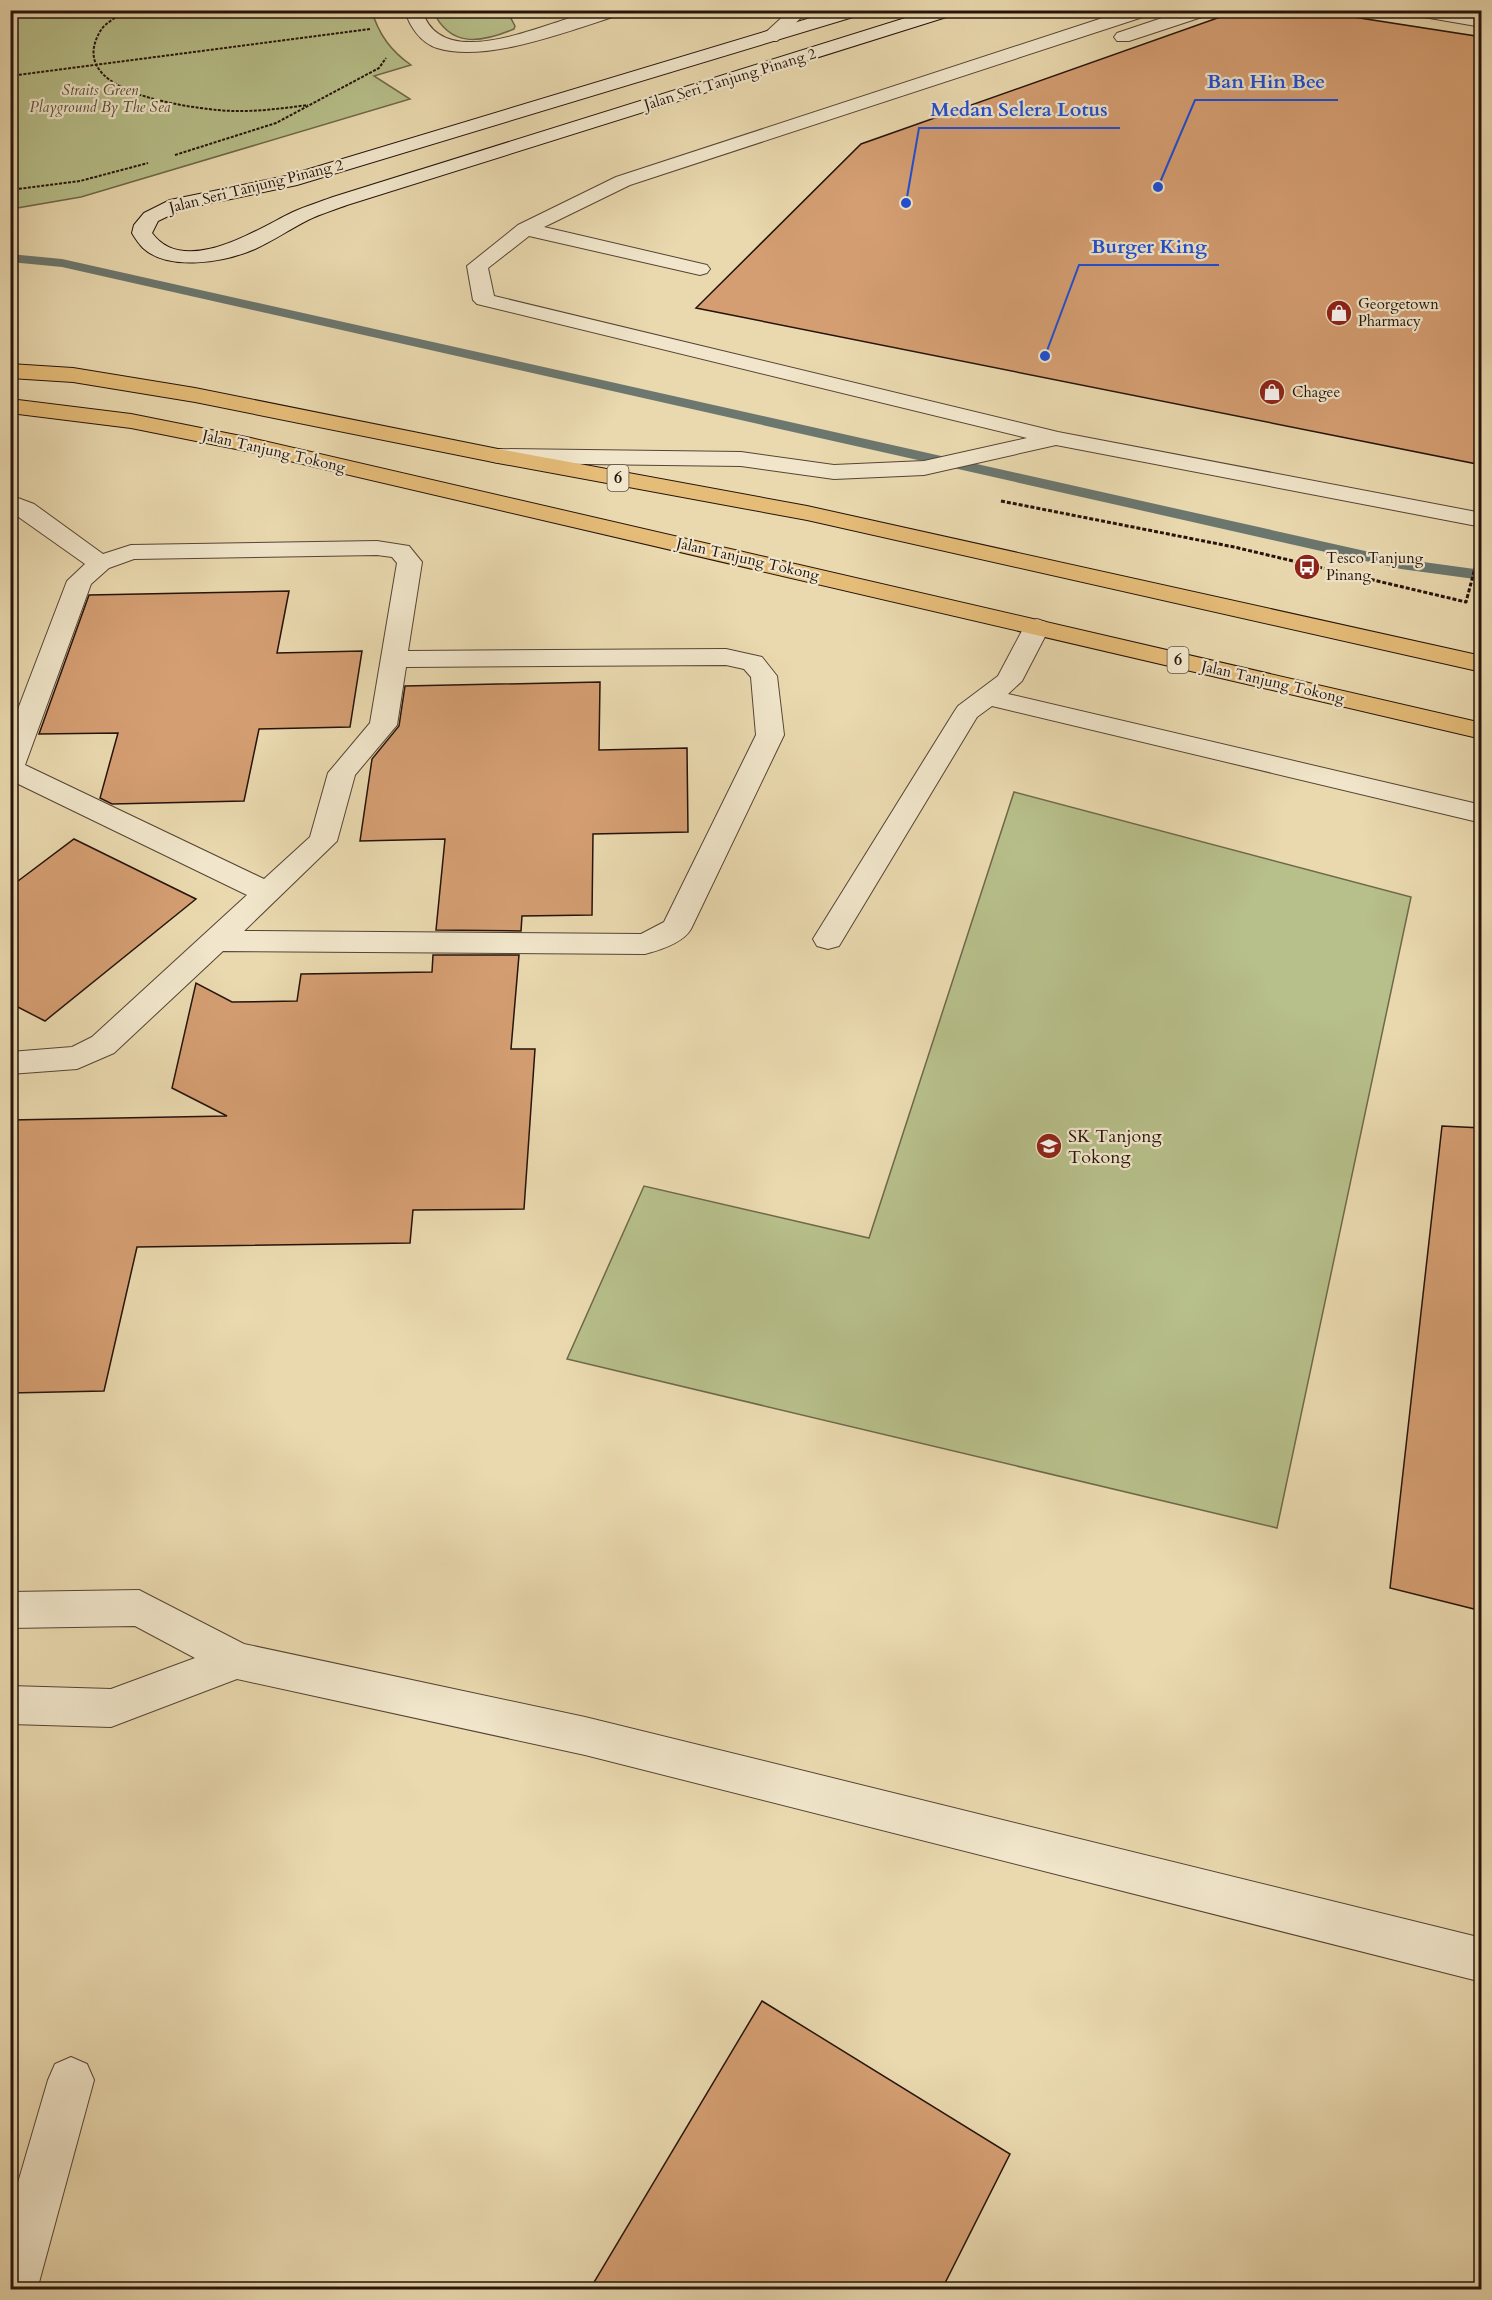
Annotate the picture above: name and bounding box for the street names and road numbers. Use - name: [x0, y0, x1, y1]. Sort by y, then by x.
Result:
- street label: Jalan Seri Tanjung Pinang 2: [640, 43, 819, 115]
- street label: Jalan Seri Tanjung Pinang 2: [165, 155, 345, 218]
- street label: Jalan Tanjung Tokong: [199, 424, 348, 477]
- road number: 6: [608, 465, 628, 491]
- street label: Jalan Tanjung Tokong: [673, 532, 822, 585]
- road number: 6: [1168, 647, 1188, 673]
- street label: Jalan Tanjung Tokong: [1198, 655, 1347, 708]

